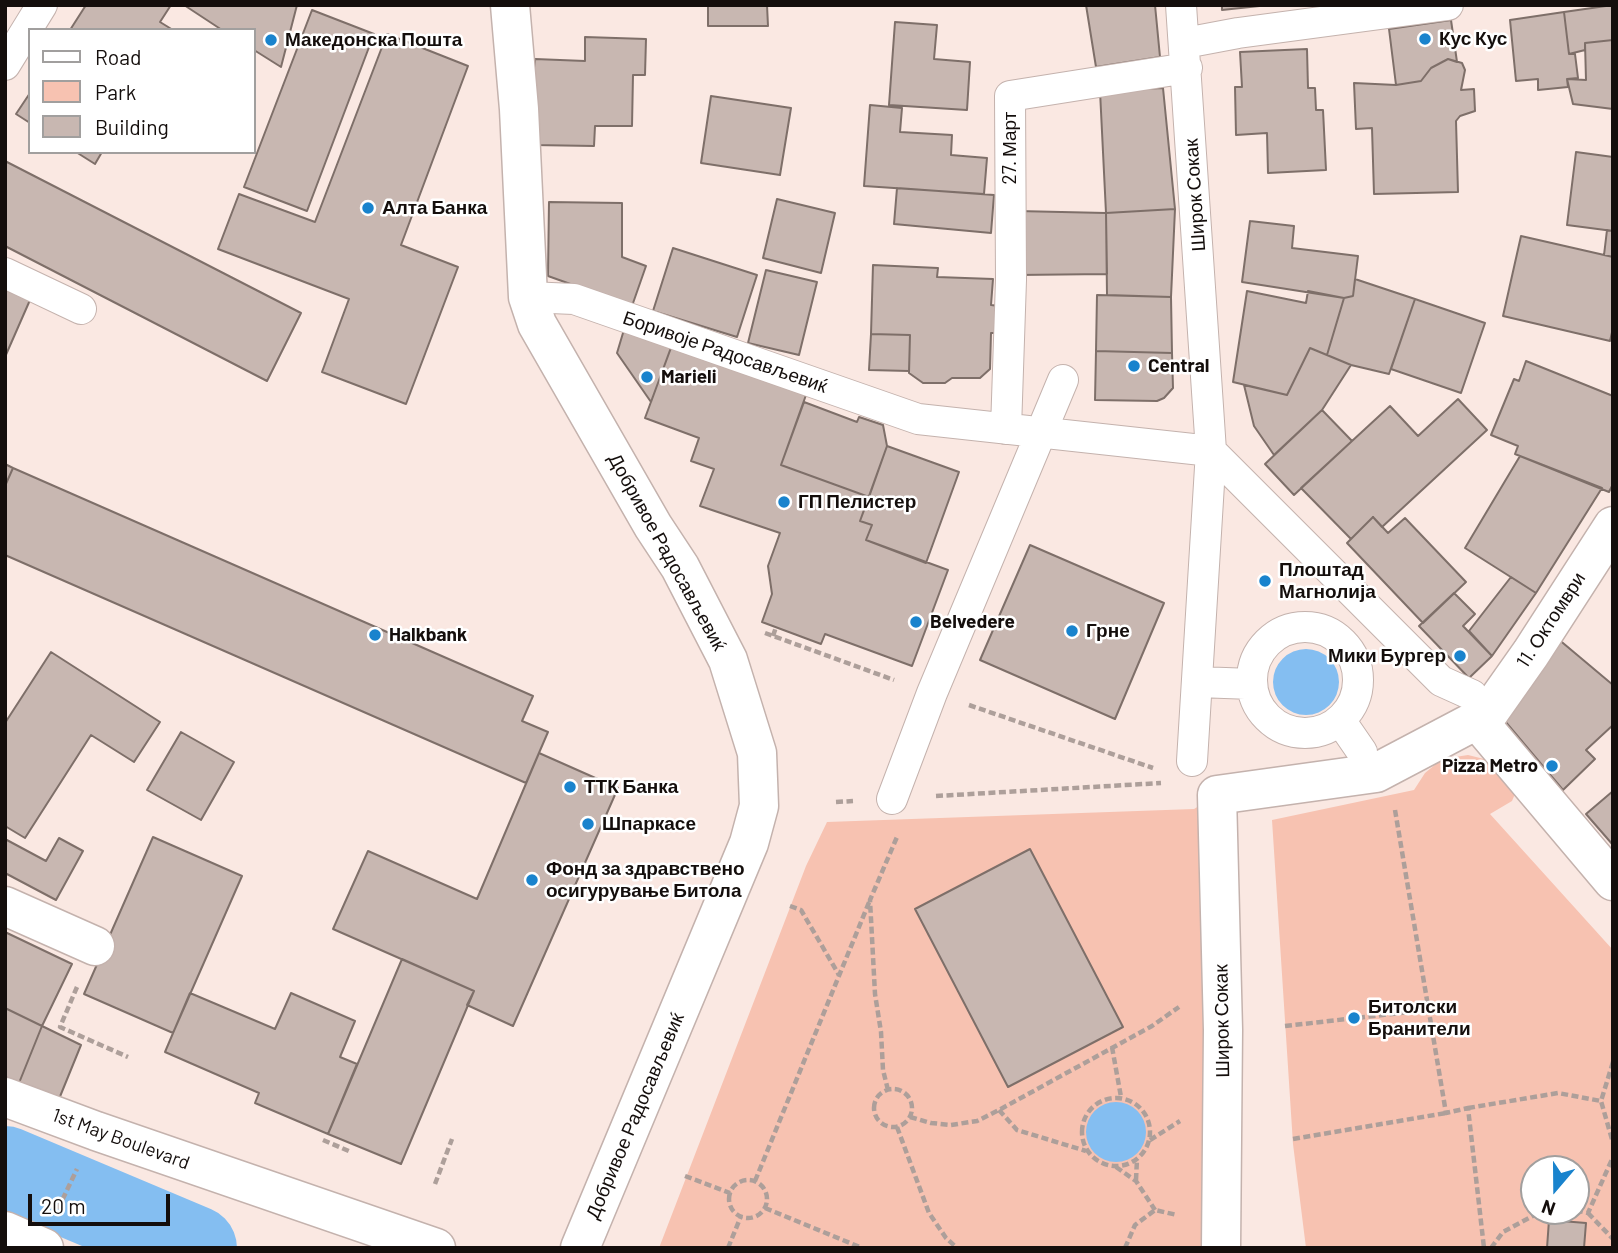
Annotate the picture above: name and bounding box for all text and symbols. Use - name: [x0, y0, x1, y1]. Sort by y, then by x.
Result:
- legend: [28, 28, 256, 154]
- place label: Кус Кус: [1439, 28, 1507, 50]
- place label: Македонска Пошта: [285, 29, 462, 51]
- marker: Кус Кус: [1417, 31, 1433, 47]
- marker: Македонска Пошта: [263, 32, 279, 48]
- text: Road: [95, 44, 141, 69]
- text: Park: [95, 79, 136, 104]
- street label: 27. Март: [999, 112, 1021, 184]
- text: Building: [95, 114, 169, 139]
- street label: Широк Сокак: [1180, 138, 1210, 252]
- place label: Алта Банка: [382, 197, 487, 219]
- marker: Алта Банка: [360, 200, 376, 216]
- street label: Боривоје Радосављевиќ: [620, 306, 830, 398]
- place label: Central: [1148, 355, 1209, 377]
- marker: Central: [1126, 358, 1142, 374]
- place label: Marieli: [661, 366, 717, 388]
- marker: Marieli: [639, 369, 655, 385]
- street label: Добривое Радосављевиќ: [603, 449, 731, 655]
- place label: ГП Пелистер: [798, 491, 916, 513]
- marker: ГП Пелистер: [776, 494, 792, 510]
- place label: Плоштад Магнолија: [1279, 559, 1376, 603]
- street label: 11. Октомври: [1512, 568, 1590, 672]
- marker: Плоштад Магнолија: [1257, 573, 1273, 589]
- place label: Belvedere: [930, 611, 1015, 633]
- marker: Belvedere: [908, 614, 924, 630]
- place label: Грне: [1086, 620, 1130, 642]
- marker: Грне: [1064, 623, 1080, 639]
- place label: Halkbank: [389, 624, 467, 646]
- marker: Halkbank: [367, 627, 383, 643]
- place label: Мики Бургер: [1328, 645, 1446, 667]
- marker: Мики Бургер: [1452, 648, 1468, 664]
- place label: Pizza Metro: [1442, 755, 1538, 777]
- marker: Pizza Metro: [1544, 758, 1560, 774]
- place label: ТТК Банка: [584, 776, 678, 798]
- marker: ТТК Банка: [562, 779, 578, 795]
- place label: Шпаркасе: [602, 813, 696, 835]
- marker: Шпаркасе: [580, 816, 596, 832]
- place label: Фонд за здравствено осигурување Битола: [546, 858, 745, 902]
- marker: Фонд за здравствено осигурување Битола: [524, 872, 540, 888]
- street label: Широк Сокак: [1210, 964, 1234, 1078]
- place label: Битолски Бранители: [1368, 996, 1471, 1040]
- street label: Добривое Радосављевиќ: [581, 1009, 689, 1223]
- marker: Битолски Бранители: [1346, 1010, 1362, 1026]
- street label: 1st May Boulevard: [49, 1104, 193, 1174]
- north arrow: [1520, 1155, 1590, 1225]
- scale bar: [32, 1180, 173, 1224]
- text: 20 m: [41, 1193, 86, 1218]
- text: N: [1538, 1195, 1558, 1221]

